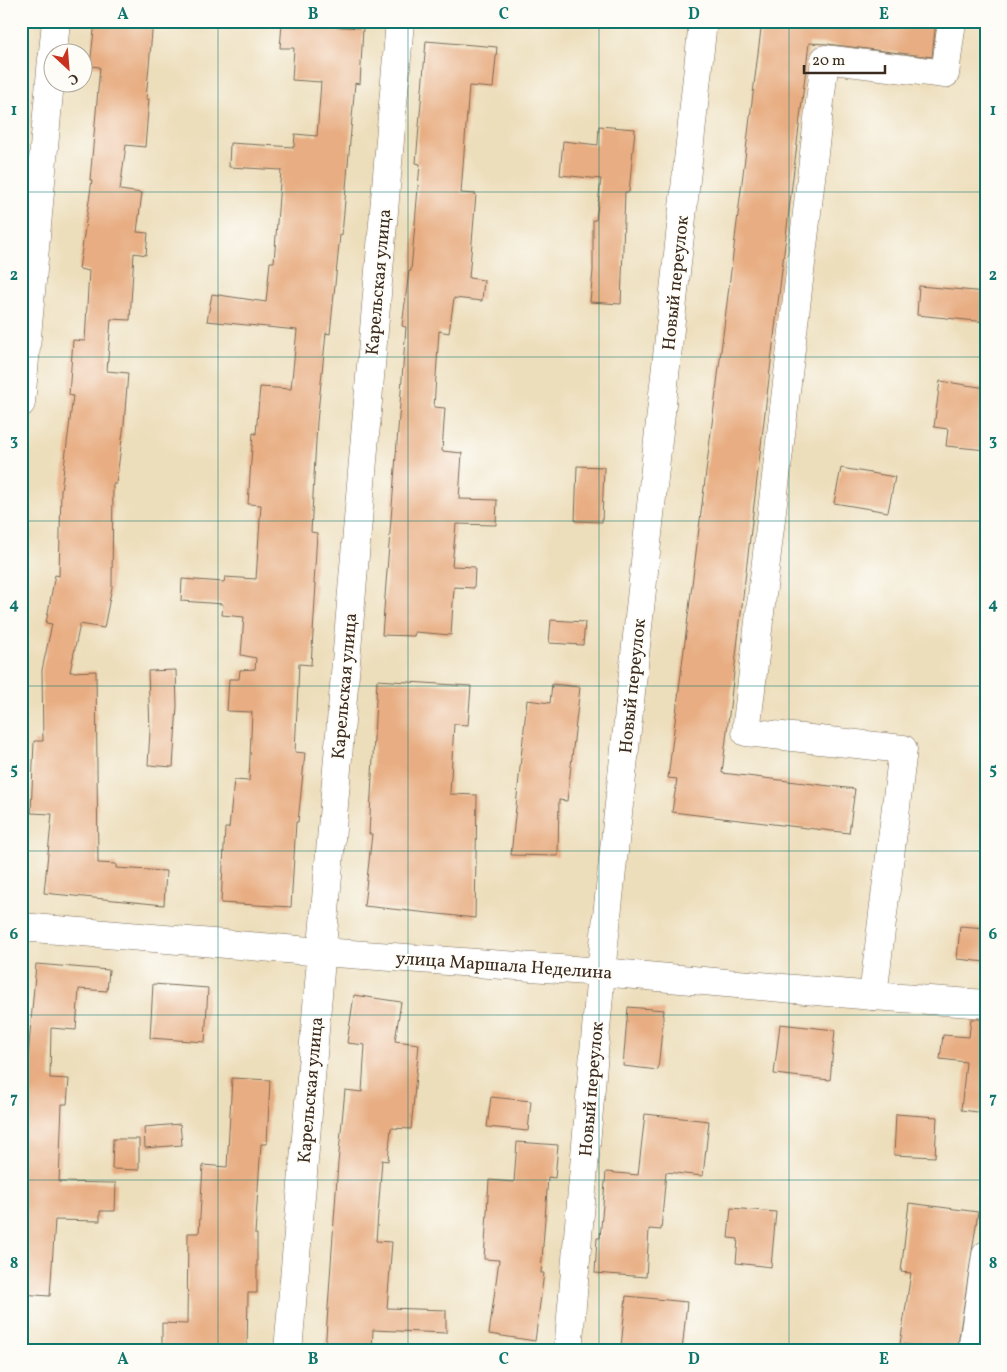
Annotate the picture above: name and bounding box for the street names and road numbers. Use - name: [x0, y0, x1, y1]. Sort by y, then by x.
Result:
- street label: Карельская улица: [361, 208, 398, 357]
- street label: Новый переулок: [657, 214, 696, 352]
- street label: Карельская улица: [327, 612, 364, 761]
- street label: Новый переулок: [614, 617, 653, 755]
- street label: улица Маршала Неделина: [395, 946, 613, 987]
- street label: Карельская улица: [293, 1016, 330, 1165]
- street label: Новый переулок: [574, 1020, 611, 1158]

